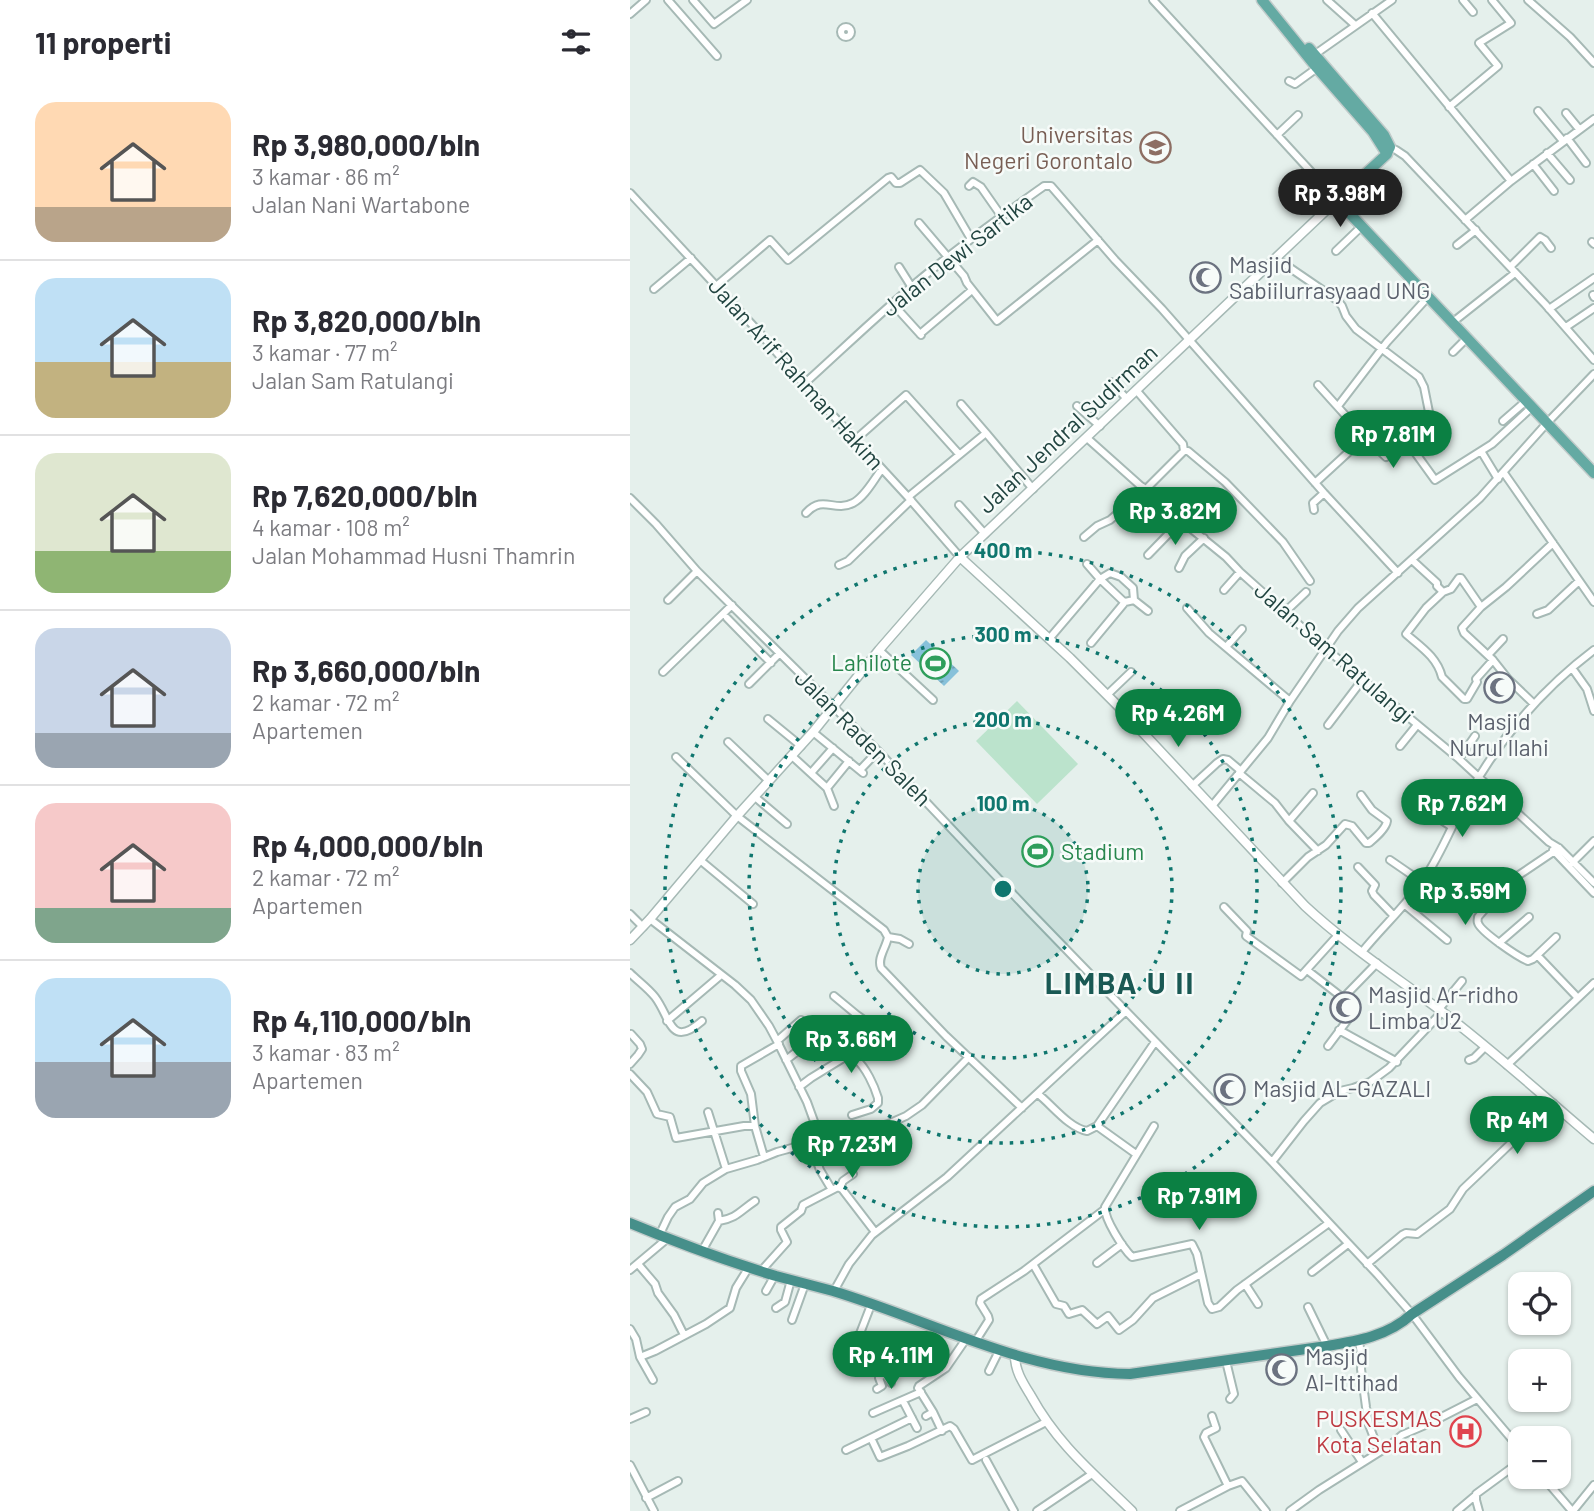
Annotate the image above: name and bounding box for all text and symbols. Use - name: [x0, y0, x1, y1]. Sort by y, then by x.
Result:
- icon: filters: [557, 23, 595, 61]
- text: 11 properti: [35, 24, 171, 60]
- place label: Universitas Negeri Gorontalo: [964, 120, 1133, 174]
- text: Rp 3,980,000/bln: [252, 126, 480, 162]
- icon: home: [91, 130, 175, 214]
- school or university icon: Universitas Negeri Gorontalo: [1139, 131, 1173, 165]
- text: 3 kamar · 86 m²: [252, 162, 400, 190]
- pin: Rp 3.98M: [1268, 170, 1412, 229]
- text: Rp 3.98M: [1294, 178, 1386, 206]
- street label: Jalan Dewi Sartika: [875, 187, 1037, 322]
- text: Jalan Nani Wartabone: [252, 190, 470, 218]
- place label: Masjid Sabiilurrasyaad UNG: [1229, 250, 1430, 304]
- mosque icon: Masjid Sabiilurrasyaad UNG: [1189, 261, 1223, 295]
- street label: Jalan Arif Rahman Hakim: [703, 271, 891, 475]
- text: Rp 3,820,000/bln: [252, 302, 481, 338]
- icon: home: [91, 306, 175, 390]
- text: 3 kamar · 77 m²: [252, 338, 398, 366]
- street label: Jalan Jendral Sudirman: [972, 338, 1163, 519]
- text: Jalan Sam Ratulangi: [252, 366, 454, 394]
- pin: Rp 7.81M: [1321, 410, 1465, 470]
- text: Rp 7.81M: [1351, 419, 1435, 447]
- text: Rp 7,620,000/bln: [252, 477, 478, 513]
- icon: home: [91, 481, 175, 565]
- pin: Rp 3.82M: [1103, 488, 1247, 547]
- text: Rp 3.82M: [1129, 496, 1221, 524]
- text: 4 kamar · 108 m²: [252, 513, 410, 541]
- text: 400 m: [974, 537, 1032, 562]
- text: Jalan Mohammad Husni Thamrin: [252, 541, 575, 569]
- street label: Jalan Sam Ratulangi: [1249, 575, 1420, 729]
- text: 300 m: [974, 621, 1032, 646]
- sports icon: Lahilote: [918, 646, 952, 680]
- place label: Lahilote: [831, 648, 912, 676]
- text: Rp 3,660,000/bln: [252, 652, 480, 688]
- icon: home: [91, 656, 175, 740]
- street label: Jalan Raden Saleh: [790, 663, 938, 811]
- mosque icon: Masjid Nurul Ilahi: [1482, 671, 1516, 705]
- text: 2 kamar · 72 m²: [252, 688, 400, 716]
- pin: Rp 4.26M: [1106, 690, 1250, 749]
- text: Rp 4.26M: [1131, 698, 1225, 726]
- text: 200 m: [974, 706, 1032, 731]
- place label: Masjid Nurul Ilahi: [1449, 707, 1549, 761]
- text: Apartemen: [252, 716, 363, 744]
- pin: Rp 7.62M: [1390, 780, 1534, 839]
- text: Rp 7.62M: [1417, 788, 1507, 816]
- text: 100 m: [976, 790, 1030, 815]
- text: Rp 4,000,000/bln: [252, 827, 483, 863]
- icon: home: [91, 831, 175, 915]
- sports icon: Stadium: [1021, 835, 1055, 869]
- place label: Stadium: [1061, 837, 1144, 865]
- text: 2 kamar · 72 m²: [252, 863, 400, 891]
- pin: Rp 3.59M: [1393, 867, 1537, 927]
- text: Rp 3.59M: [1419, 876, 1511, 904]
- centre of rings: [991, 877, 1015, 901]
- text: Apartemen: [252, 891, 363, 919]
- district label: LIMBA U II: [1045, 964, 1195, 1000]
- place label: Masjid Ar-ridho Limba U2: [1368, 980, 1519, 1034]
- mosque icon: Masjid Ar-ridho Limba U2: [1328, 991, 1362, 1025]
- text: Rp 4,110,000/bln: [252, 1002, 471, 1038]
- icon: home: [91, 1006, 175, 1090]
- pin: Rp 3.66M: [779, 1016, 923, 1075]
- text: Rp 3.66M: [805, 1024, 897, 1052]
- text: 3 kamar · 83 m²: [252, 1038, 400, 1066]
- text: Apartemen: [252, 1066, 363, 1094]
- mosque icon: Masjid AL-GAZALI: [1213, 1072, 1247, 1106]
- place label: Masjid AL-GAZALI: [1253, 1074, 1431, 1102]
- pin: Rp 4M: [1468, 1096, 1566, 1156]
- text: Rp 4M: [1486, 1105, 1548, 1133]
- pin: Rp 7.23M: [780, 1120, 924, 1180]
- text: Rp 7.23M: [807, 1129, 897, 1157]
- pin: Rp 7.91M: [1127, 1172, 1271, 1232]
- text: Rp 7.91M: [1157, 1181, 1241, 1209]
- map controls: [1508, 1272, 1571, 1489]
- button: locate: [1508, 1272, 1571, 1335]
- pin: Rp 4.11M: [819, 1332, 963, 1391]
- text: Rp 4.11M: [849, 1340, 933, 1368]
- place label: Masjid Al-Ittihad: [1305, 1342, 1399, 1396]
- button: +: [1508, 1349, 1571, 1412]
- mosque icon: Masjid Al-Ittihad: [1265, 1353, 1299, 1387]
- place label: PUSKESMAS Kota Selatan: [1316, 1404, 1442, 1458]
- hospital icon: PUSKESMAS Kota Selatan: [1448, 1415, 1482, 1449]
- button: −: [1508, 1426, 1571, 1489]

